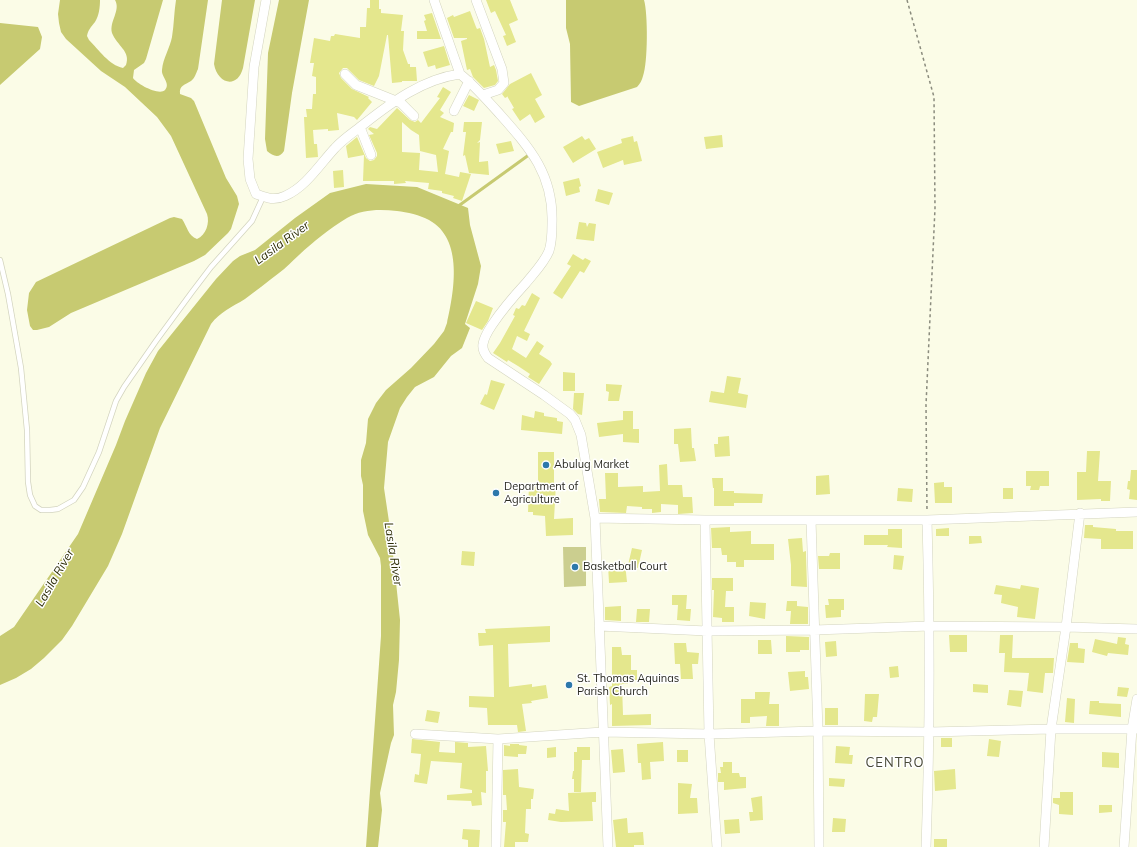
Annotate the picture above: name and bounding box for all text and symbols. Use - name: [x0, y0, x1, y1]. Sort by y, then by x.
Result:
- water label: Lasila River: [252, 218, 312, 268]
- place label: Abulug Market: [554, 458, 629, 472]
- marker: Abulug Market: [541, 460, 551, 470]
- place label: Department of Agriculture: [504, 480, 578, 506]
- marker: Department of Agriculture: [491, 488, 501, 498]
- water label: Lasila River: [381, 521, 405, 587]
- water label: Lasila River: [33, 547, 77, 609]
- place label: Basketball Court: [583, 560, 667, 574]
- marker: Basketball Court: [570, 562, 580, 572]
- place label: St. Thomas Aquinas Parish Church: [577, 672, 679, 698]
- marker: St. Thomas Aquinas Parish Church: [564, 680, 574, 690]
- district label: CENTRO: [865, 755, 925, 771]

